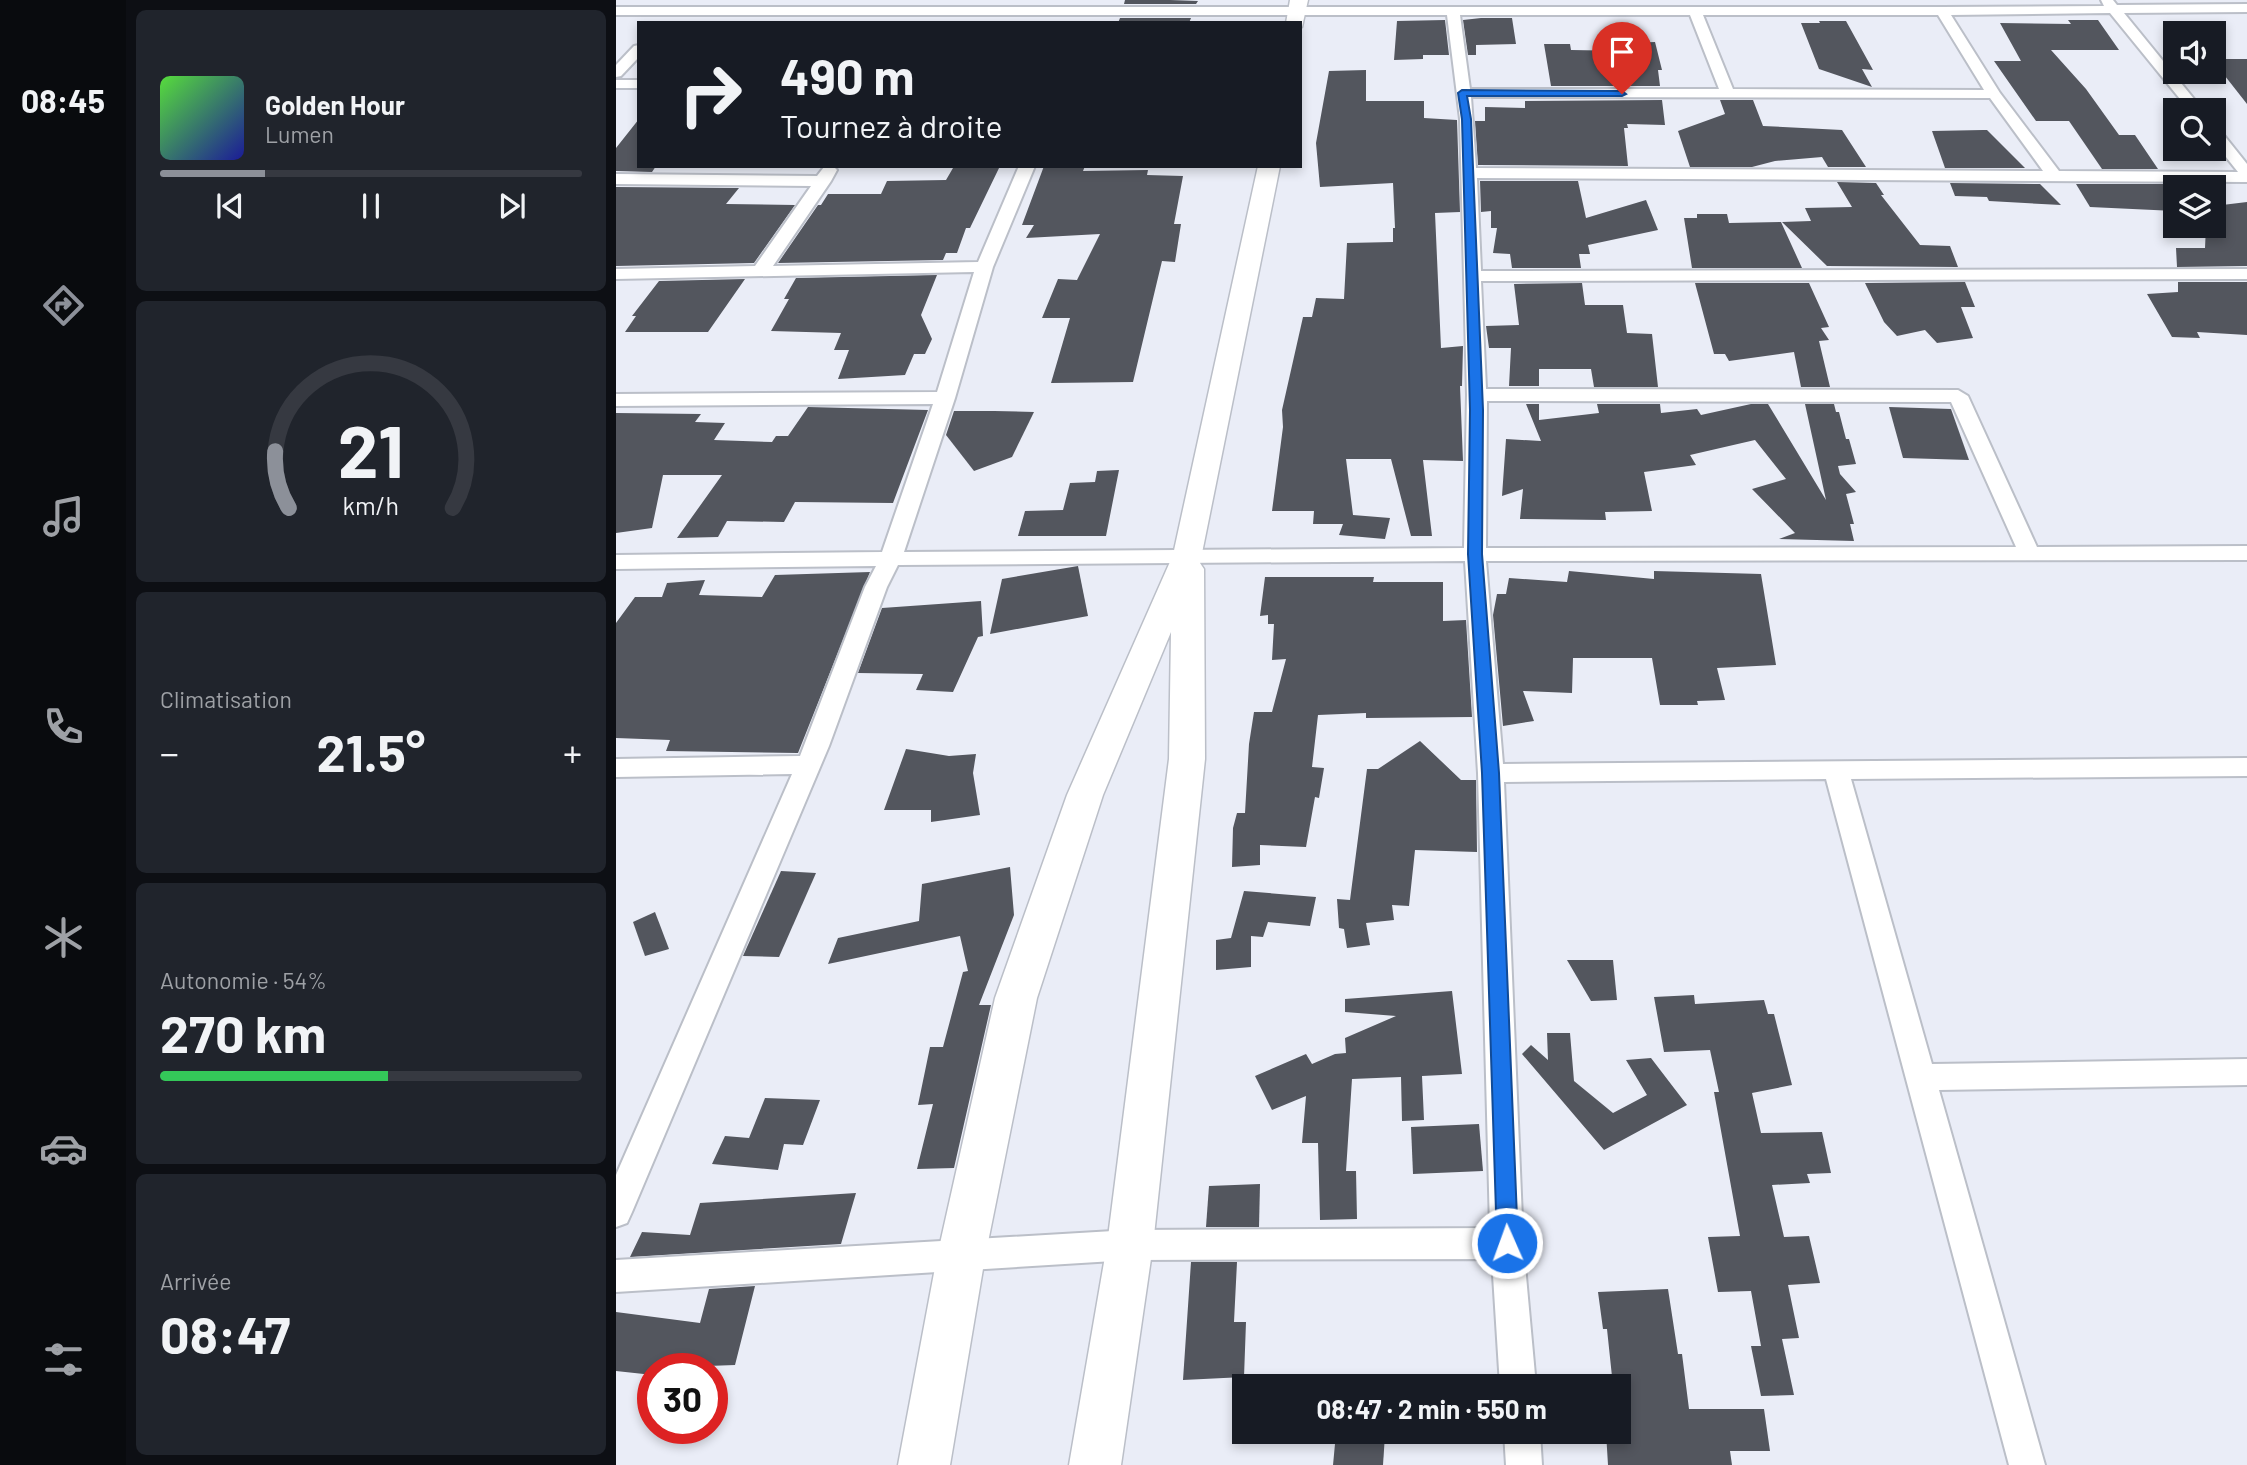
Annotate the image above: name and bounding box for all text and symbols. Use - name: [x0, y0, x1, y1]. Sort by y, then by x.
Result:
- map controls: [2163, 21, 2226, 238]
- button: sound: [2163, 21, 2226, 84]
- pin: [1592, 22, 1652, 94]
- icon: arrive: [1603, 33, 1641, 71]
- text: 490 m: [780, 46, 914, 105]
- icon: right: [665, 49, 756, 140]
- text: 08:45: [21, 81, 105, 119]
- text: Golden Hour: [265, 89, 405, 120]
- button: search: [2163, 98, 2226, 161]
- text: Tournez à droite: [780, 106, 1002, 144]
- text: Lumen: [265, 120, 334, 148]
- button: layers: [2163, 175, 2226, 238]
- icon: previous: [211, 187, 249, 225]
- icon: pause: [352, 187, 390, 225]
- icon: next: [493, 187, 531, 225]
- icon: directions: [39, 281, 88, 330]
- text: 21: [338, 405, 404, 493]
- text: km/h: [343, 489, 399, 519]
- icon: music: [39, 492, 88, 541]
- text: Climatisation: [160, 685, 292, 713]
- icon: phone: [39, 702, 88, 751]
- text: 21.5°: [317, 720, 425, 782]
- text: −: [160, 729, 179, 775]
- text: +: [563, 729, 582, 775]
- icon: climate: [39, 913, 88, 962]
- text: Autonomie · 54%: [160, 966, 327, 994]
- text: 270 km: [160, 1001, 326, 1063]
- icon: car: [39, 1124, 88, 1173]
- position arrow: [1470, 1206, 1544, 1280]
- text: Arrivée: [160, 1267, 232, 1295]
- text: 08:47: [160, 1302, 290, 1364]
- icon: filters: [39, 1335, 88, 1384]
- speed limit sign: 30: [637, 1353, 728, 1444]
- text: 08:47 · 2 min · 550 m: [1316, 1393, 1547, 1424]

